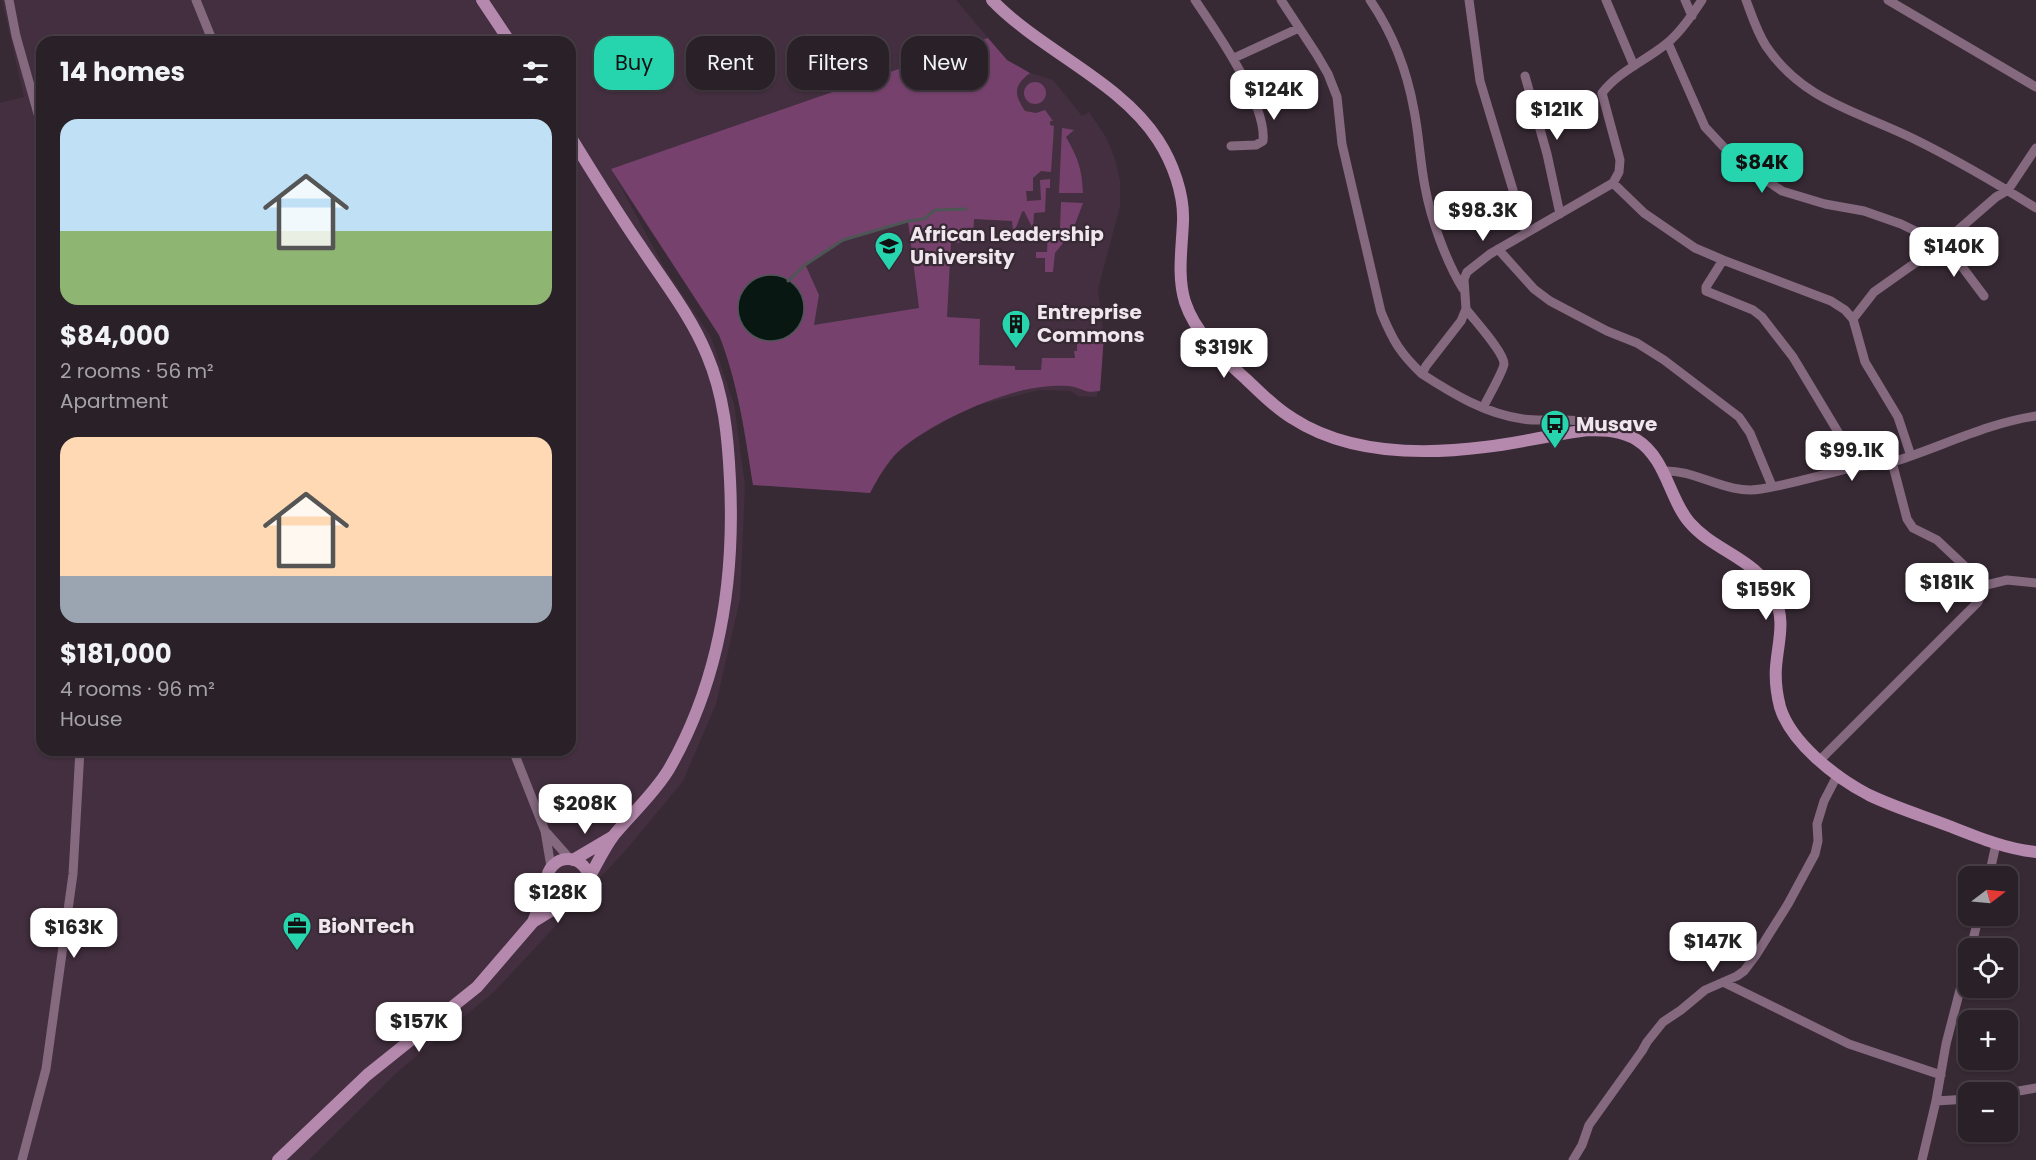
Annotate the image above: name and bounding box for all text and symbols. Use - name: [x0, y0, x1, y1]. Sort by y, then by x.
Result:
- chip: Buy: [594, 36, 674, 90]
- chip: Rent: [686, 36, 775, 90]
- chip: Filters: [787, 36, 889, 90]
- chip: New: [901, 36, 988, 90]
- text: 14 homes: [60, 54, 185, 90]
- icon: filters: [519, 56, 552, 89]
- pin: $124K: [1232, 70, 1316, 121]
- text: $124K: [1244, 75, 1304, 103]
- pin: $121K: [1515, 90, 1599, 141]
- text: $121K: [1530, 95, 1584, 123]
- pin: $84K: [1726, 143, 1798, 194]
- text: $84K: [1735, 148, 1789, 176]
- icon: home: [252, 158, 360, 266]
- pin: $98.3K: [1434, 191, 1532, 242]
- text: $98.3K: [1448, 196, 1518, 224]
- place label: African Leadership University: [910, 220, 1104, 271]
- pin: $140K: [1912, 227, 1996, 278]
- school or university icon: African Leadership University: [873, 230, 905, 272]
- text: $140K: [1923, 232, 1985, 260]
- place label: Entreprise Commons: [1037, 298, 1145, 349]
- building icon: Entreprise Commons: [1000, 308, 1032, 350]
- text: $84,000: [60, 318, 170, 354]
- pin: $319K: [1182, 328, 1266, 379]
- text: $319K: [1194, 333, 1254, 361]
- text: 2 rooms · 56 m²: [60, 357, 214, 385]
- text: Apartment: [60, 387, 168, 415]
- bus stop icon: Musave: [1539, 408, 1571, 450]
- place label: Musave: [1576, 410, 1657, 438]
- pin: $99.1K: [1803, 431, 1901, 482]
- text: $99.1K: [1820, 436, 1884, 464]
- icon: home: [252, 476, 360, 584]
- pin: $181K: [1905, 563, 1989, 614]
- text: $181K: [1919, 568, 1975, 596]
- pin: $159K: [1724, 570, 1808, 621]
- text: $159K: [1736, 575, 1796, 603]
- text: $181,000: [60, 636, 172, 672]
- text: 4 rooms · 96 m²: [60, 675, 215, 703]
- text: House: [60, 705, 122, 733]
- pin: $208K: [543, 784, 627, 835]
- text: $208K: [553, 789, 617, 817]
- north arrow: [1958, 866, 2018, 926]
- map controls: [1958, 866, 2018, 1142]
- pin: $128K: [516, 873, 600, 924]
- text: $128K: [529, 878, 588, 906]
- pin: $163K: [32, 908, 116, 959]
- office icon: BioNTech: [281, 910, 313, 952]
- place label: BioNTech: [318, 912, 415, 940]
- text: $163K: [44, 913, 104, 941]
- pin: $147K: [1671, 922, 1755, 973]
- text: $147K: [1684, 927, 1742, 955]
- button: locate: [1958, 938, 2018, 998]
- pin: $157K: [377, 1002, 461, 1053]
- text: $157K: [390, 1007, 448, 1035]
- button: +: [1958, 1010, 2018, 1070]
- button: −: [1958, 1082, 2018, 1142]

